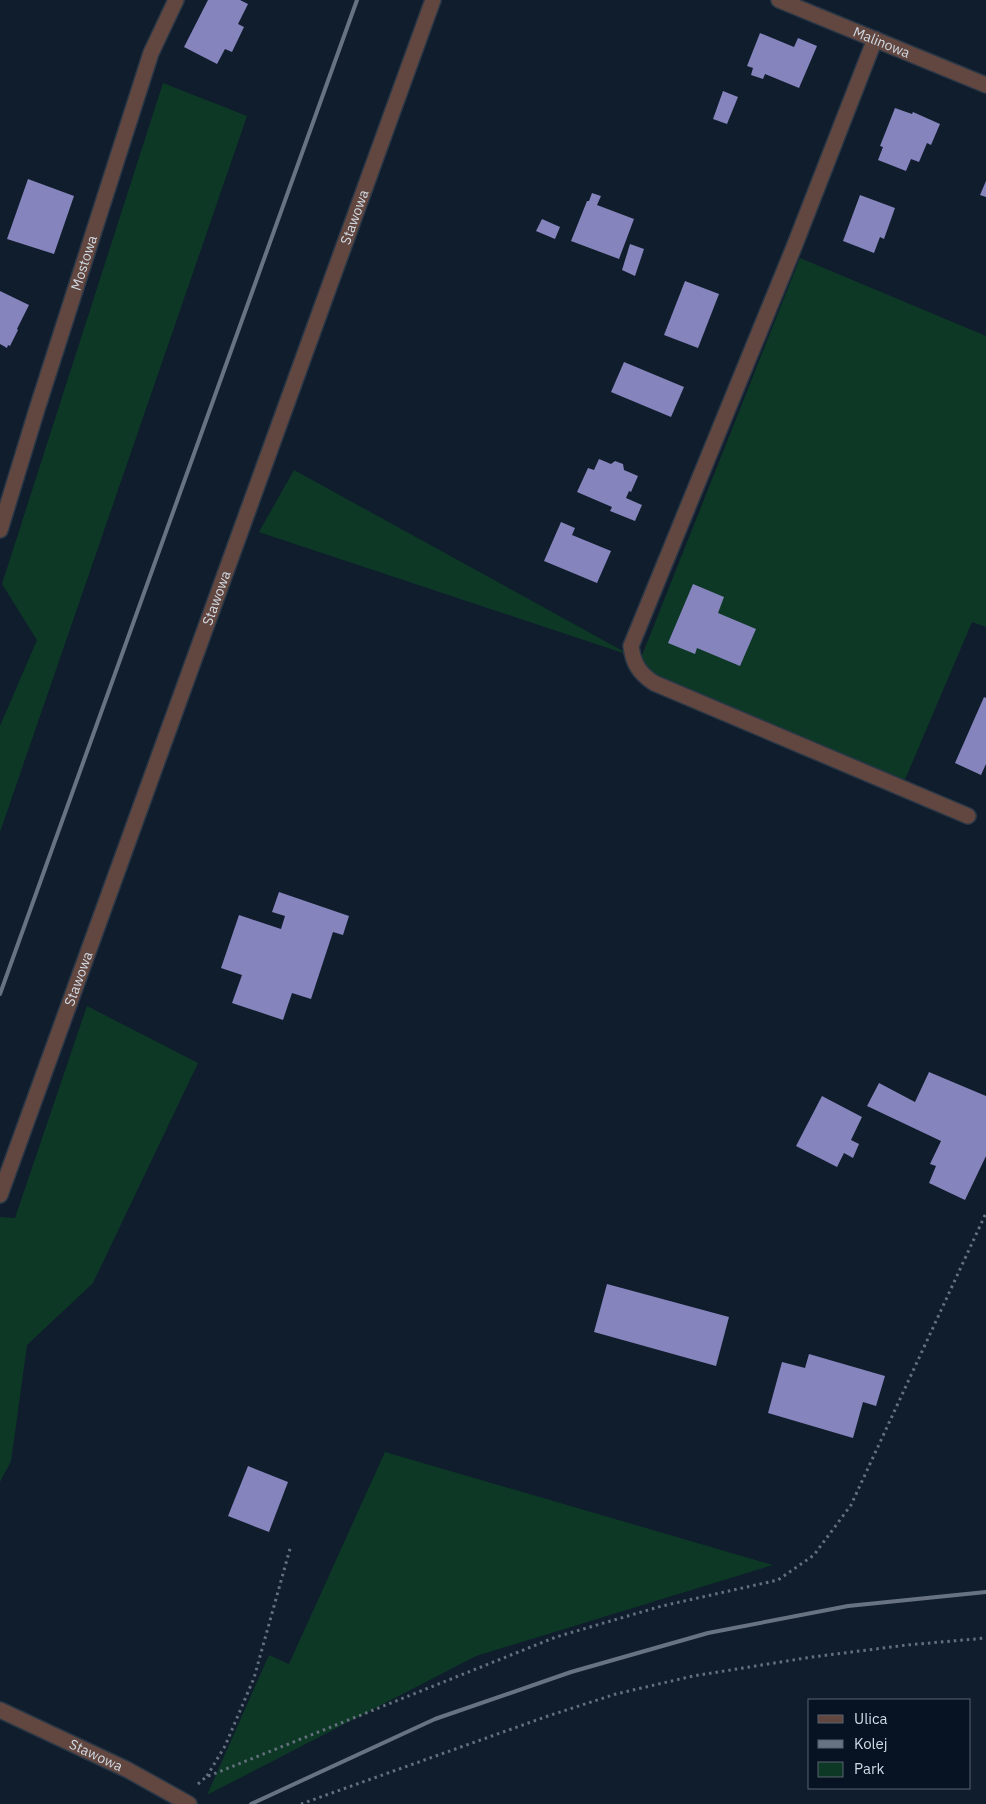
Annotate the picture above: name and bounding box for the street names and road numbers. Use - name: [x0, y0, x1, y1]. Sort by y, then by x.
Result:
- street label: Malinowa: [850, 22, 913, 62]
- street label: Stawowa: [336, 187, 373, 247]
- street label: Mostowa: [67, 233, 101, 293]
- street label: Stawowa: [198, 568, 235, 628]
- street label: Stawowa: [60, 948, 97, 1009]
- street label: Stawowa: [66, 1735, 126, 1775]

